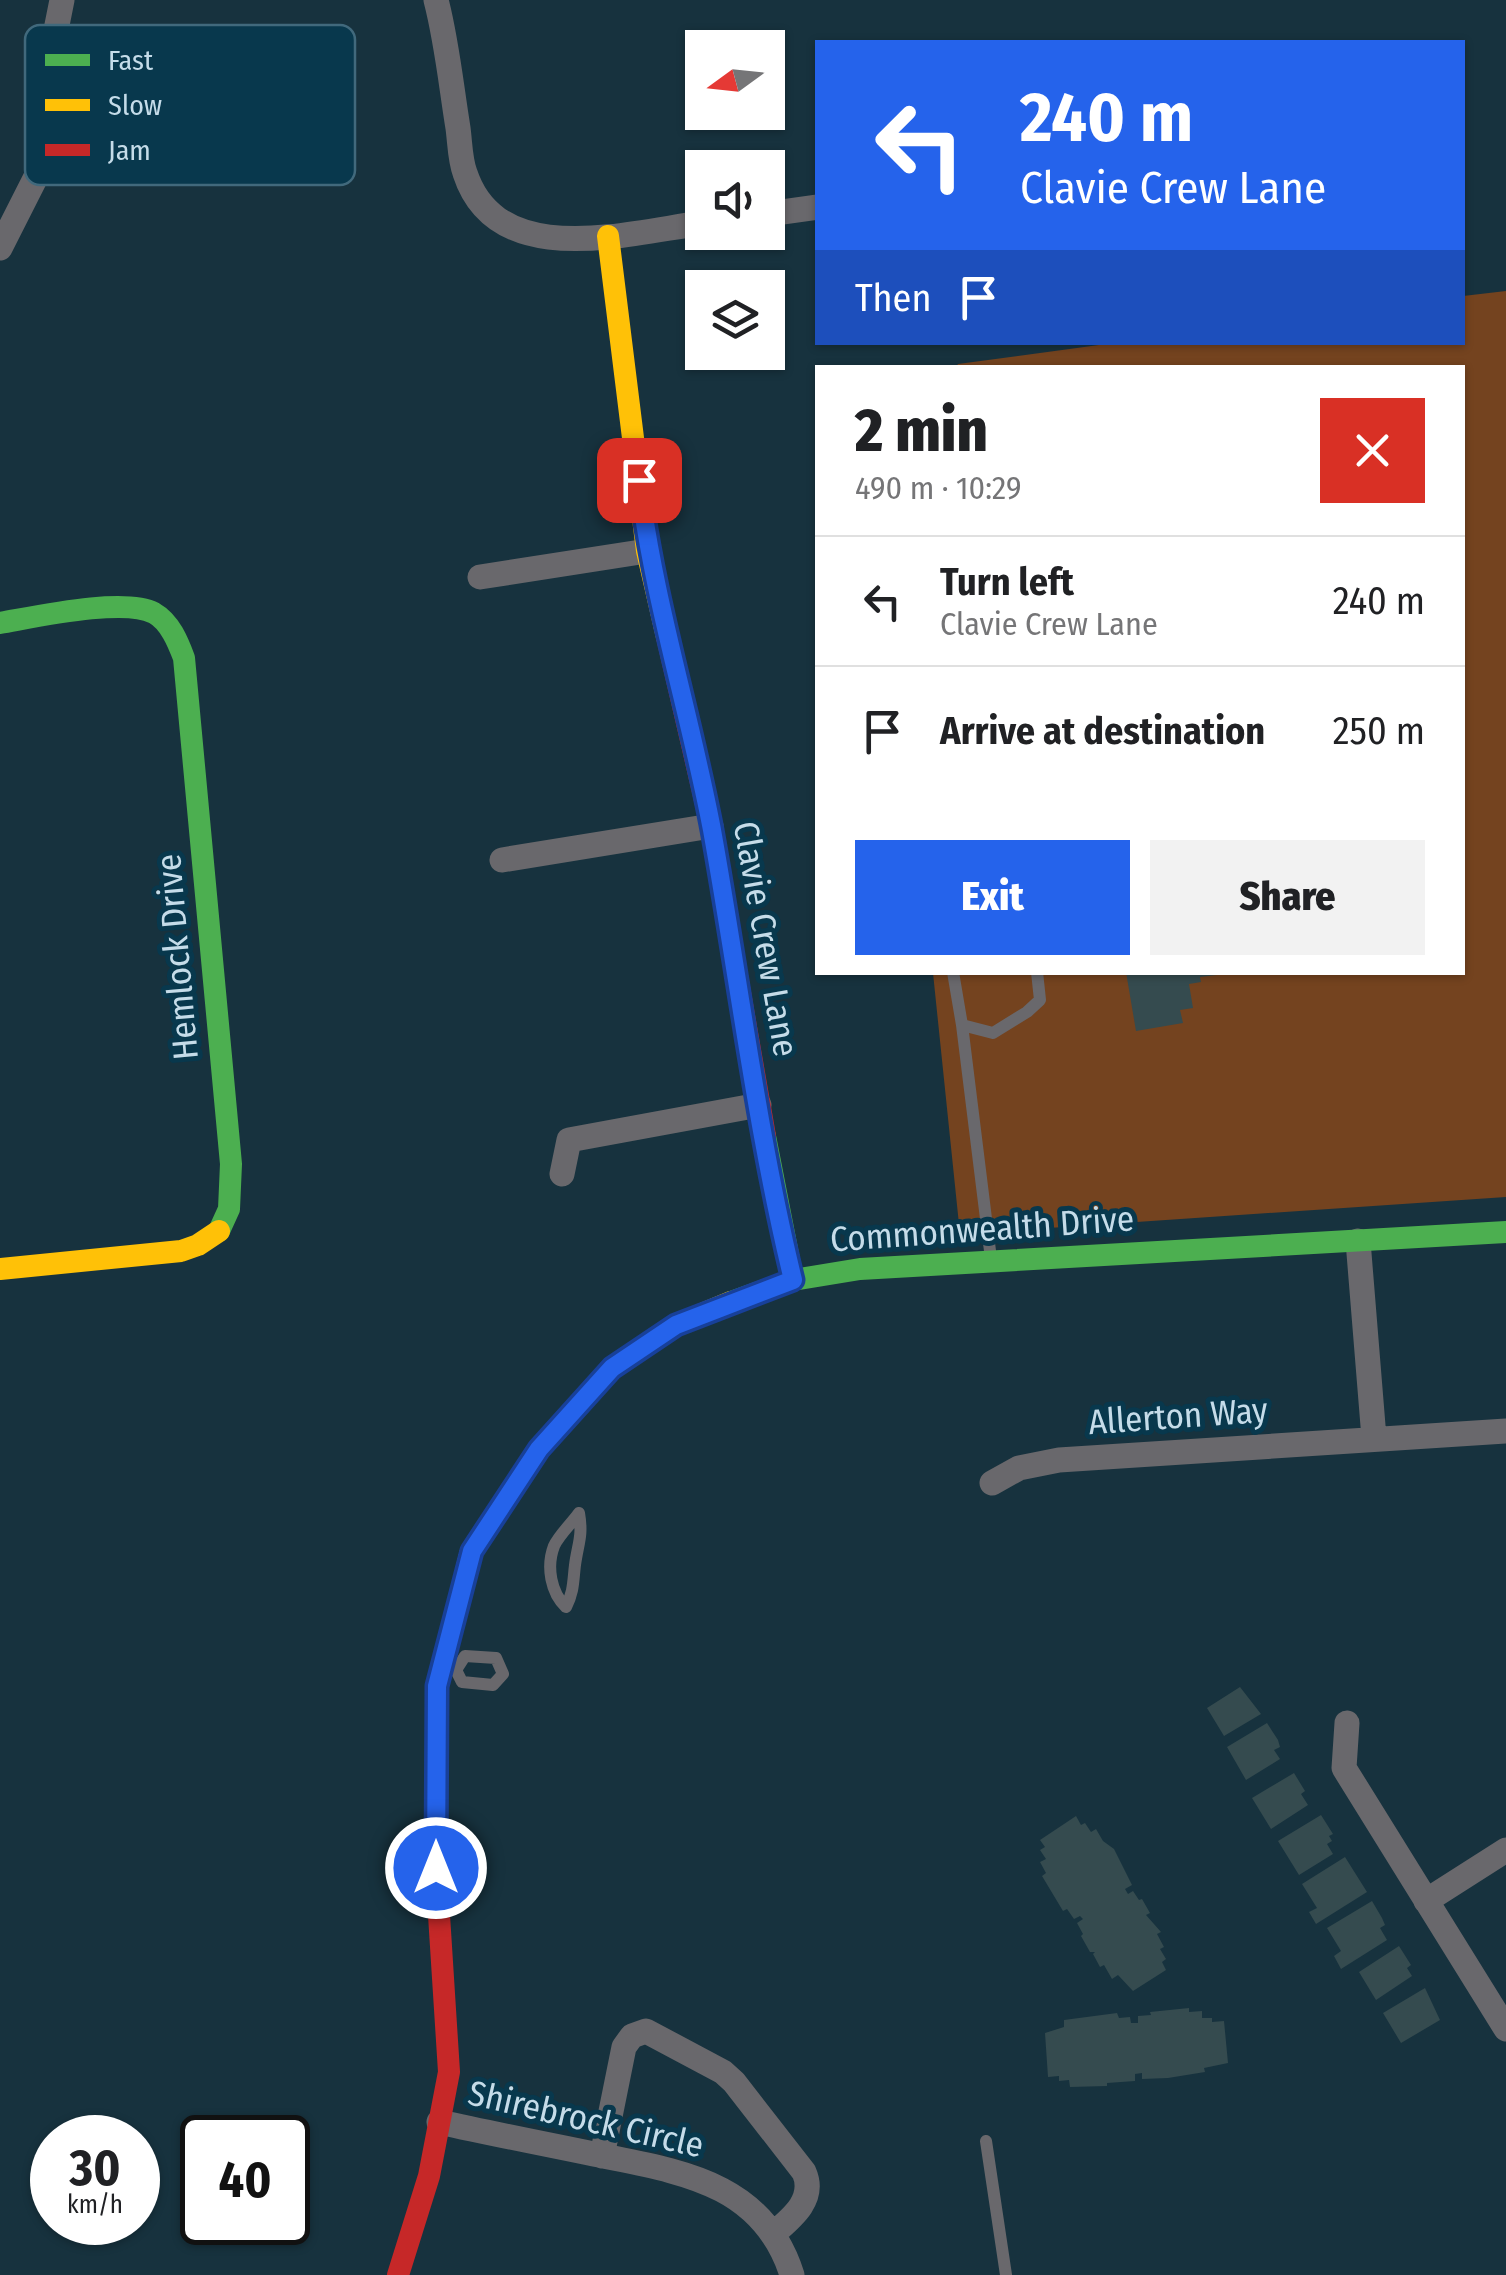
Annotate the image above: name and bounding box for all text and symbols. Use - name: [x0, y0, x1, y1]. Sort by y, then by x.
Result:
- legend: [25, 25, 355, 185]
- north arrow: [685, 30, 785, 130]
- map controls: [685, 30, 785, 370]
- text: Fast: [108, 44, 154, 77]
- text: 240 m: [1020, 76, 1193, 160]
- icon: left: [855, 80, 985, 210]
- text: Slow: [108, 89, 162, 122]
- text: Jam: [108, 134, 151, 167]
- button: sound: [685, 150, 785, 250]
- text: Clavie Crew Lane: [1020, 161, 1326, 215]
- button: layers: [685, 270, 785, 370]
- icon: arrive: [951, 270, 1006, 325]
- text: Then: [855, 275, 931, 321]
- text: 2 min: [855, 395, 988, 467]
- button: close: [1320, 398, 1425, 503]
- pin: [597, 438, 682, 523]
- icon: arrive: [612, 453, 667, 508]
- text: 490 m · 10:29: [855, 469, 1021, 507]
- text: Turn left: [940, 559, 1074, 605]
- icon: left: [855, 574, 910, 629]
- text: 240 m: [1333, 578, 1425, 624]
- text: Clavie Crew Lane: [940, 605, 1158, 643]
- icon: arrive: [855, 704, 910, 759]
- text: Arrive at destination: [940, 708, 1265, 754]
- text: 250 m: [1333, 708, 1425, 754]
- street label: Clavie Crew Lane: [725, 818, 807, 1060]
- button: Exit: [855, 840, 1130, 955]
- button: Share: [1150, 840, 1425, 955]
- street label: Hemlock Drive: [147, 852, 207, 1062]
- street label: Commonwealth Drive: [829, 1197, 1135, 1261]
- street label: Allerton Way: [1087, 1389, 1269, 1443]
- position arrow: [384, 1816, 488, 1920]
- street label: Shirebrock Circle: [464, 2072, 708, 2166]
- speed limit sign: 40: [180, 2115, 310, 2245]
- text: 30: [70, 2138, 120, 2198]
- text: km/h: [67, 2190, 123, 2220]

